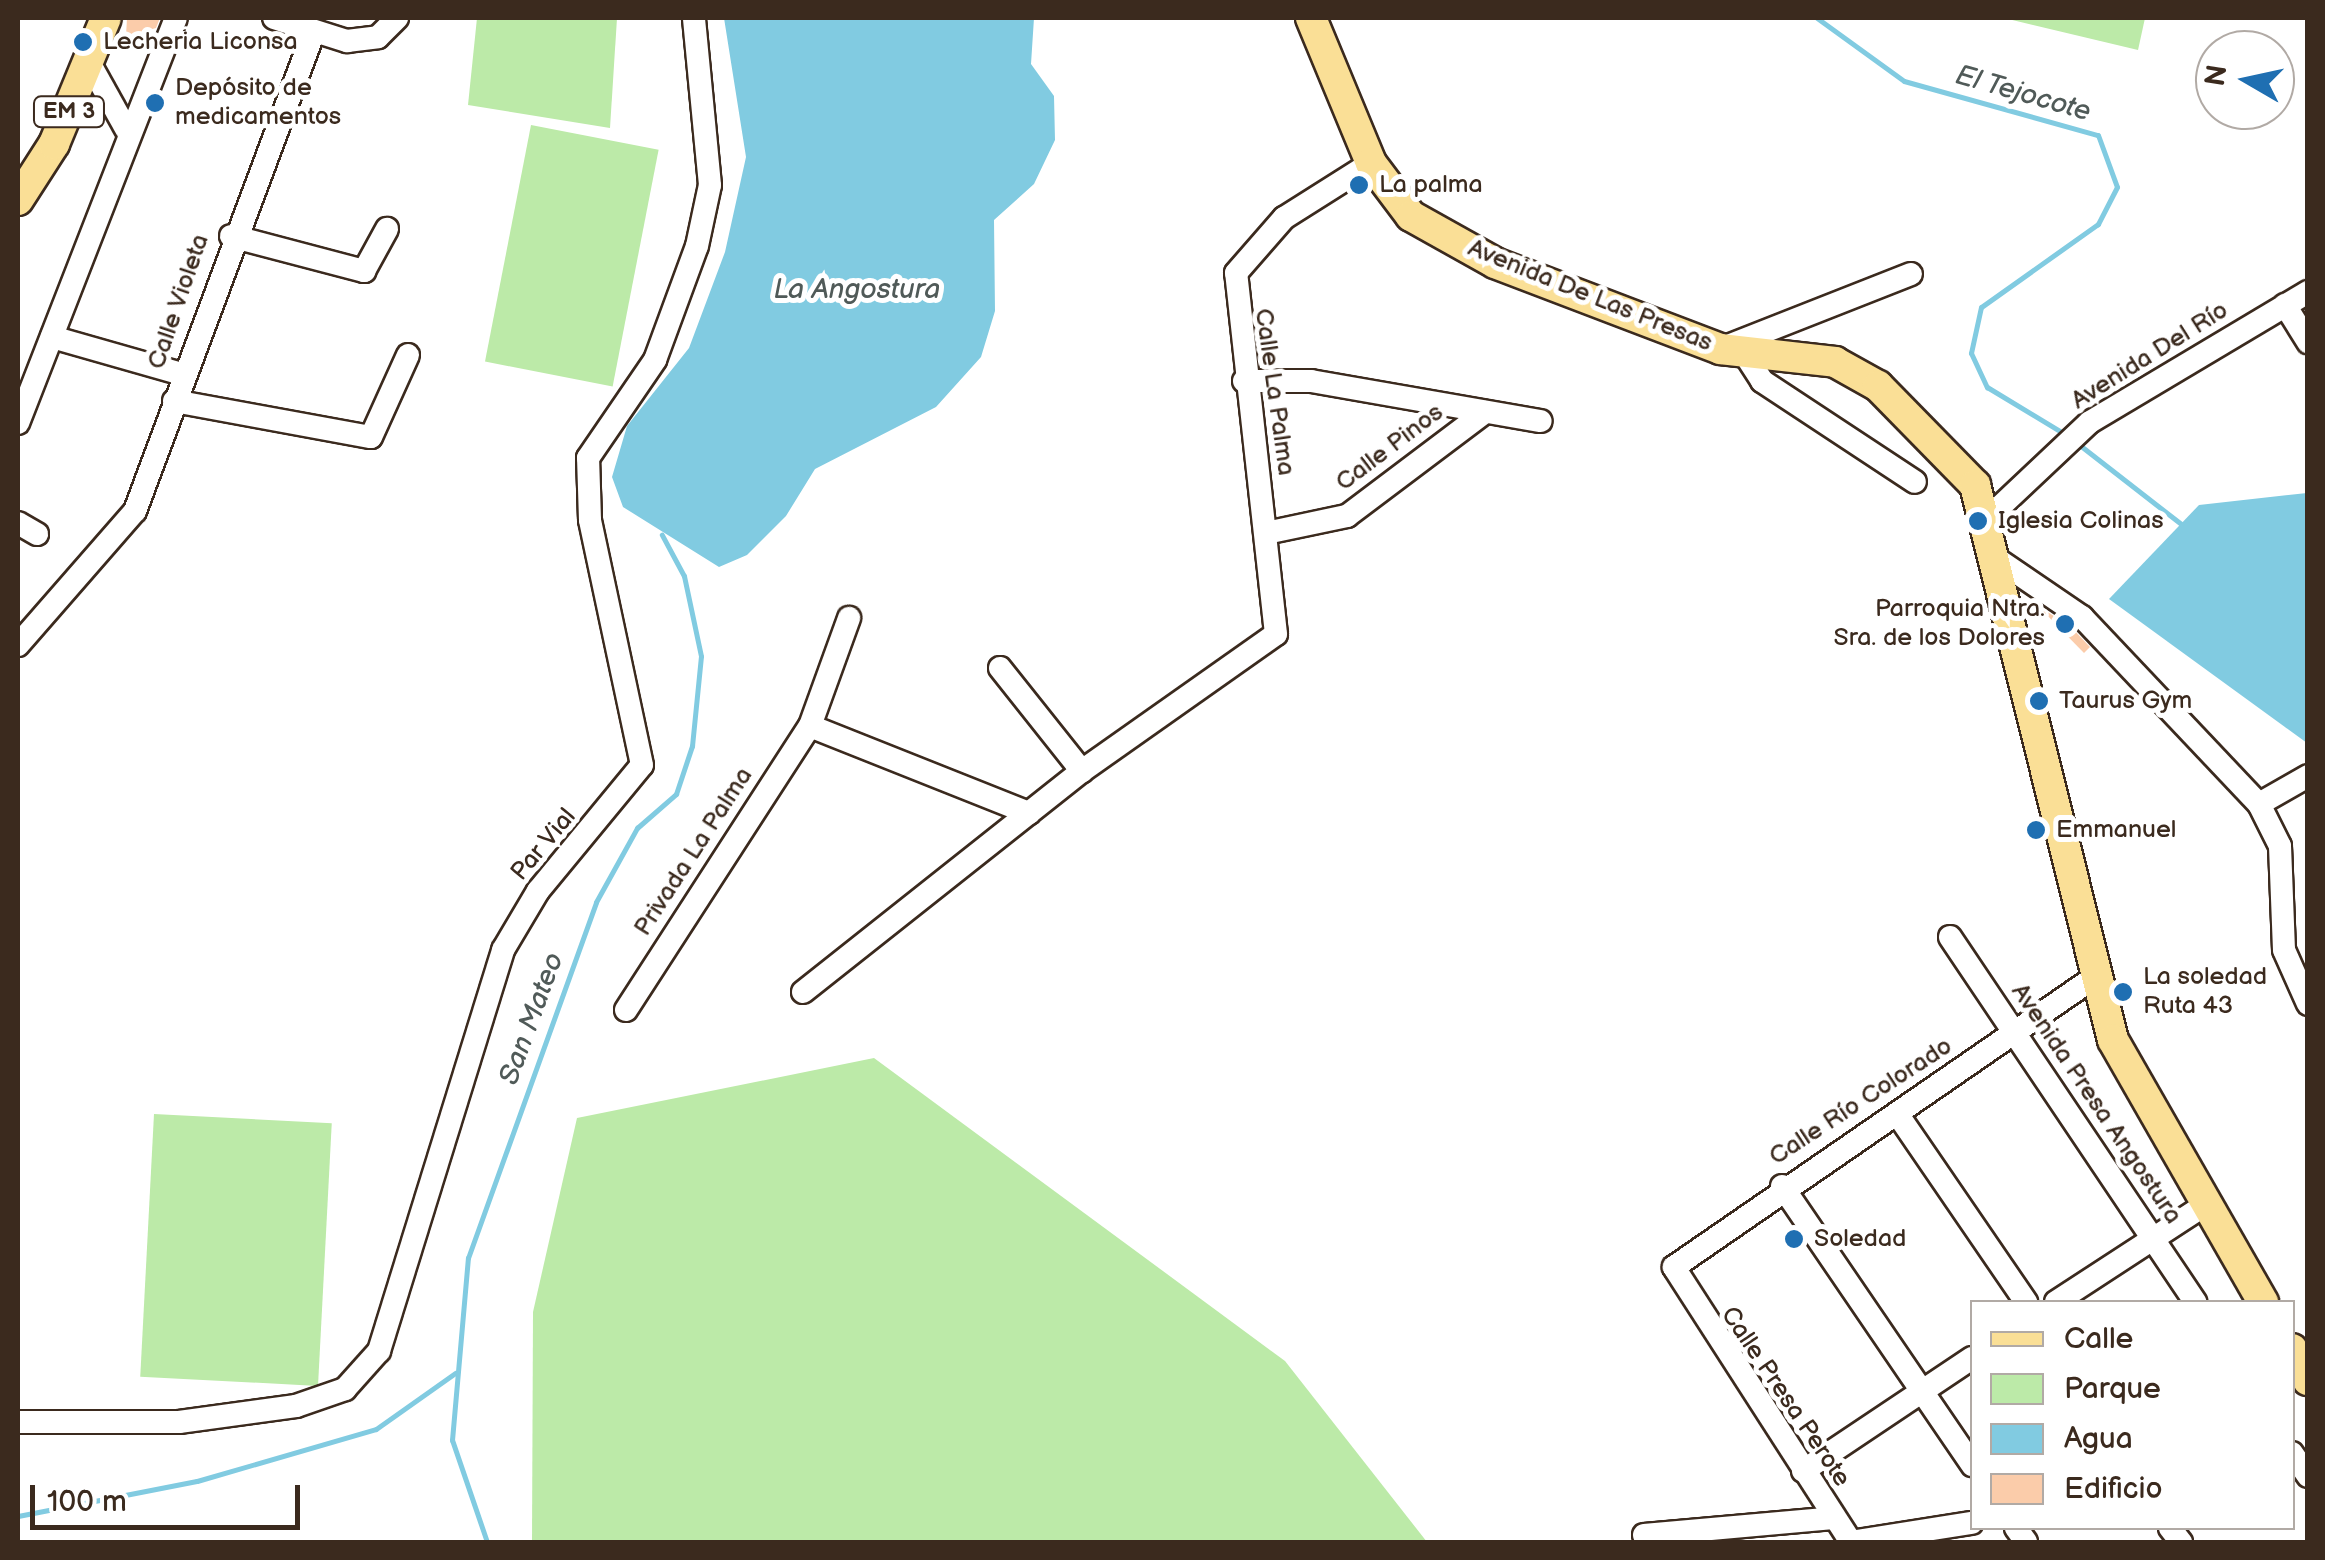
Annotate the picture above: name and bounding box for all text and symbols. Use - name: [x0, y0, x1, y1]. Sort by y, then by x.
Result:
- place label: Lecheria Liconsa: [103, 27, 298, 57]
- north arrow: [2195, 30, 2295, 130]
- marker: Lecheria Liconsa: [72, 31, 94, 53]
- water label: El Tejocote: [1951, 59, 2095, 129]
- text: N: [2199, 63, 2235, 89]
- place label: Depósito de medicamentos: [175, 74, 341, 133]
- marker: Depósito de medicamentos: [144, 92, 166, 114]
- road number: EM 3: [32, 95, 106, 129]
- place label: La palma: [1379, 170, 1483, 200]
- marker: La palma: [1348, 174, 1370, 196]
- street label: Calle Violeta: [142, 230, 216, 374]
- street label: Avenida De Las Presas: [1464, 233, 1716, 359]
- water label: La Angostura: [774, 273, 940, 307]
- street label: Avenida Del Río: [2066, 296, 2234, 416]
- street label: Calle La Palma: [1247, 307, 1301, 477]
- street label: Calle Pinos: [1330, 398, 1450, 498]
- place label: Iglesia Colinas: [1998, 506, 2164, 536]
- marker: Iglesia Colinas: [1967, 510, 1989, 532]
- place label: Parroquia Ntra. Sra. de los Dolores: [1834, 595, 2045, 654]
- marker: Parroquia Ntra. Sra. de los Dolores: [2054, 613, 2076, 635]
- place label: Taurus Gym: [2059, 686, 2192, 716]
- marker: Taurus Gym: [2028, 690, 2050, 712]
- street label: Privada La Palma: [628, 762, 760, 942]
- street label: Par Vial: [505, 803, 583, 887]
- place label: Emmanuel: [2056, 815, 2176, 845]
- marker: Emmanuel: [2025, 819, 2047, 841]
- water label: San Mateo: [493, 948, 571, 1090]
- place label: La soledad Ruta 43: [2143, 963, 2267, 1022]
- street label: Avenida Presa Angostura: [2004, 978, 2188, 1230]
- marker: La soledad Ruta 43: [2112, 981, 2134, 1003]
- street label: Calle Río Colorado: [1764, 1032, 1958, 1172]
- place label: Soledad: [1814, 1224, 1906, 1254]
- marker: Soledad: [1783, 1228, 1805, 1250]
- legend: [1970, 1300, 2295, 1530]
- street label: Calle Presa Perote: [1714, 1301, 1856, 1493]
- text: Calle: [2064, 1321, 2133, 1357]
- text: Parque: [2064, 1371, 2161, 1407]
- text: Agua: [2064, 1421, 2133, 1457]
- scale bar: [35, 1465, 305, 1527]
- text: Edificio: [2064, 1471, 2163, 1507]
- text: 100 m: [47, 1484, 127, 1520]

